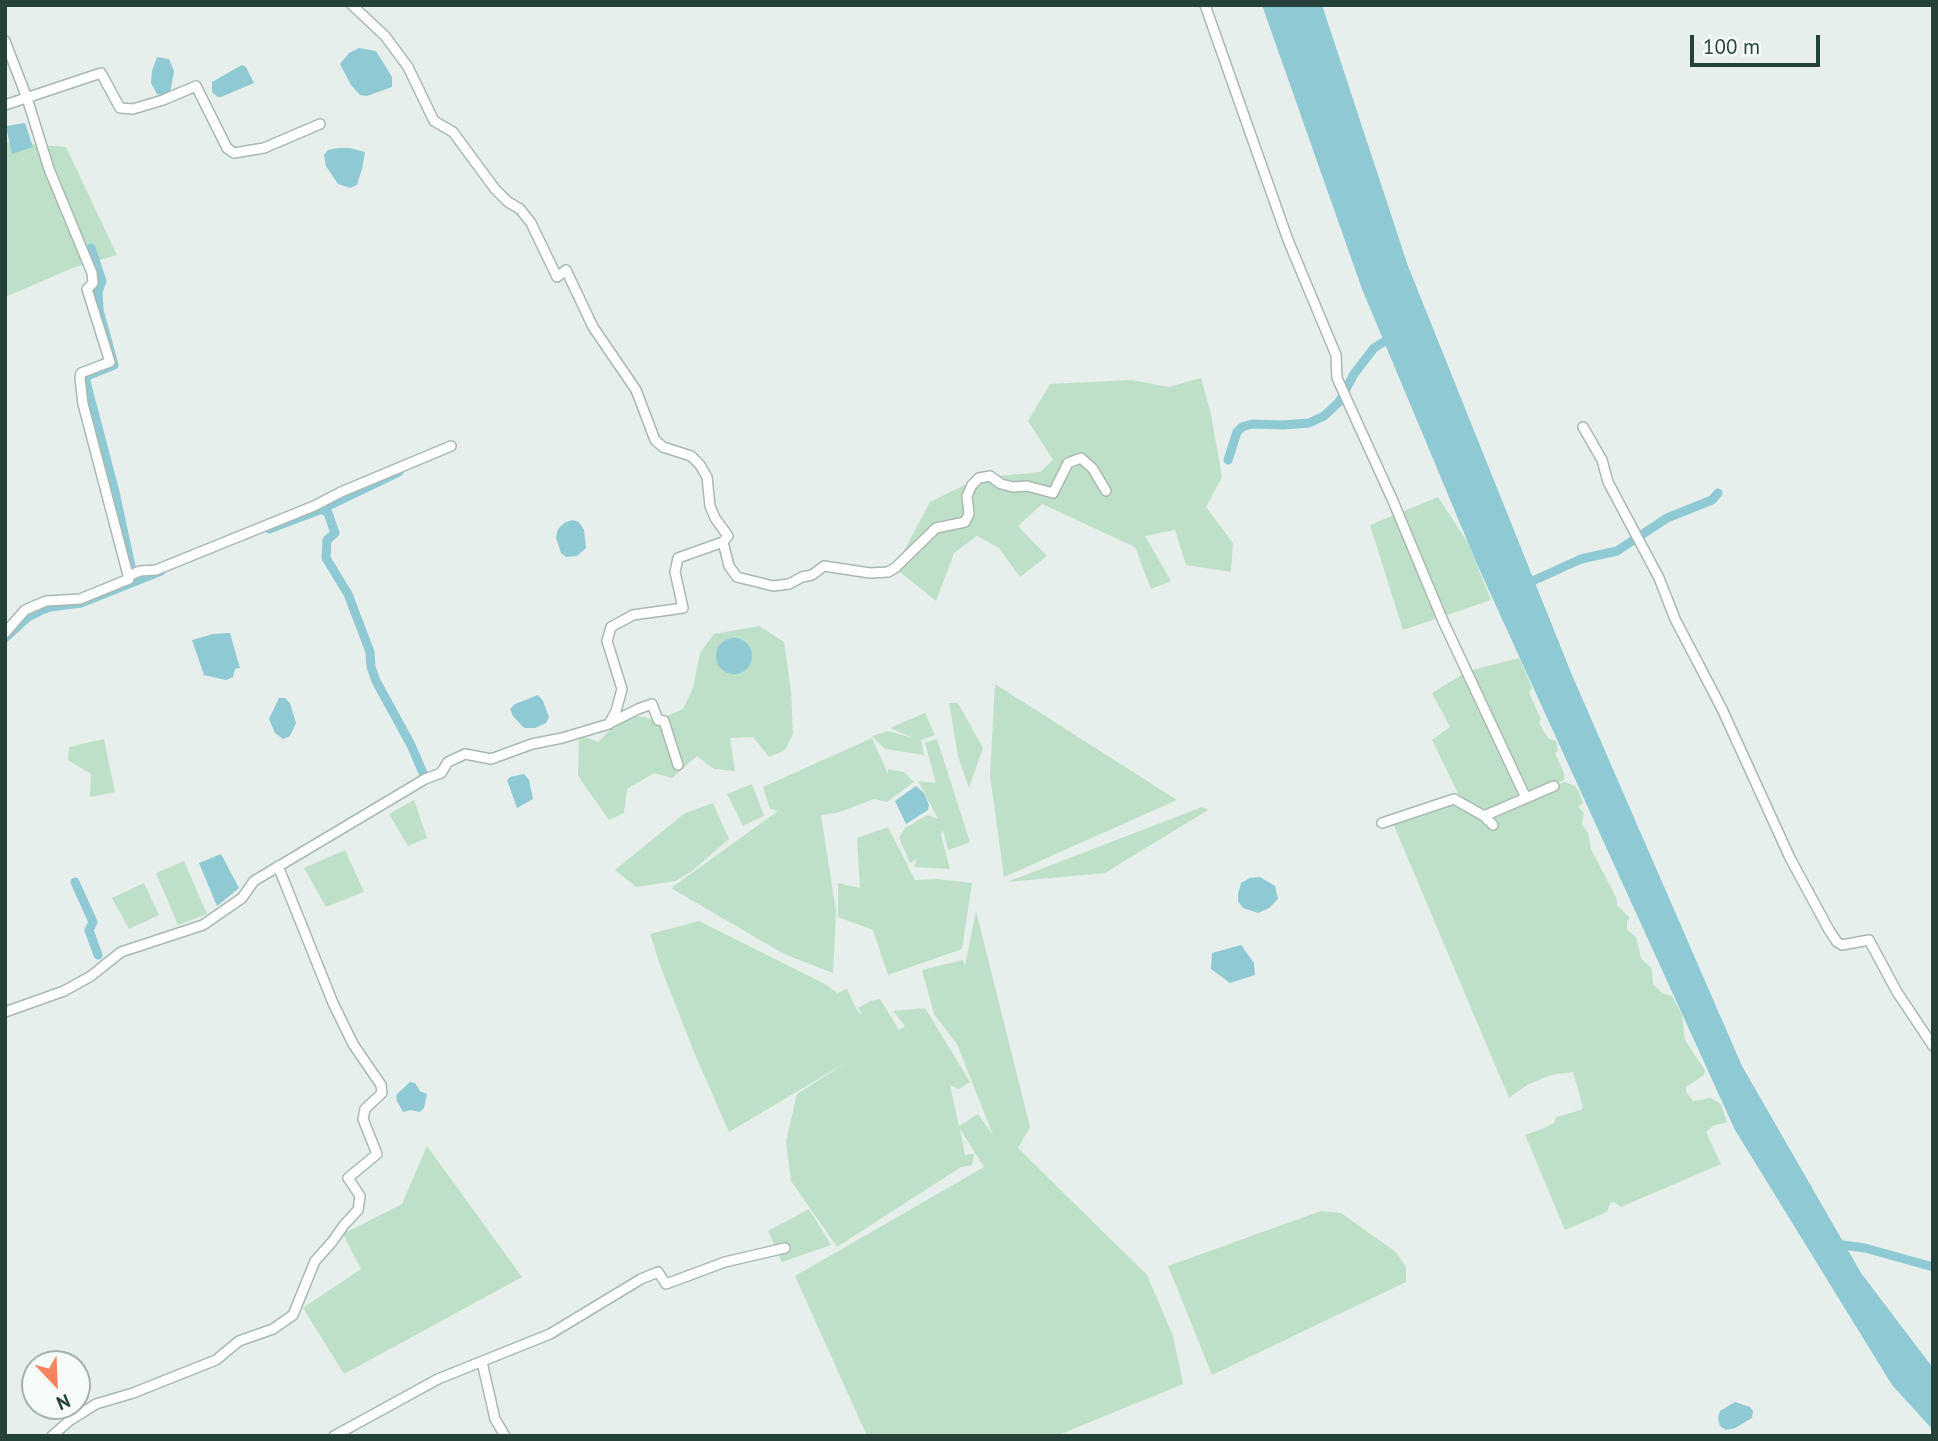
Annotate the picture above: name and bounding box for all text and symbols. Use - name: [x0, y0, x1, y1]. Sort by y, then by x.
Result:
- scale bar: [1693, 21, 1822, 65]
- text: 100 m: [1703, 33, 1760, 60]
- north arrow: [21, 1350, 91, 1420]
- text: N: [53, 1389, 74, 1416]

